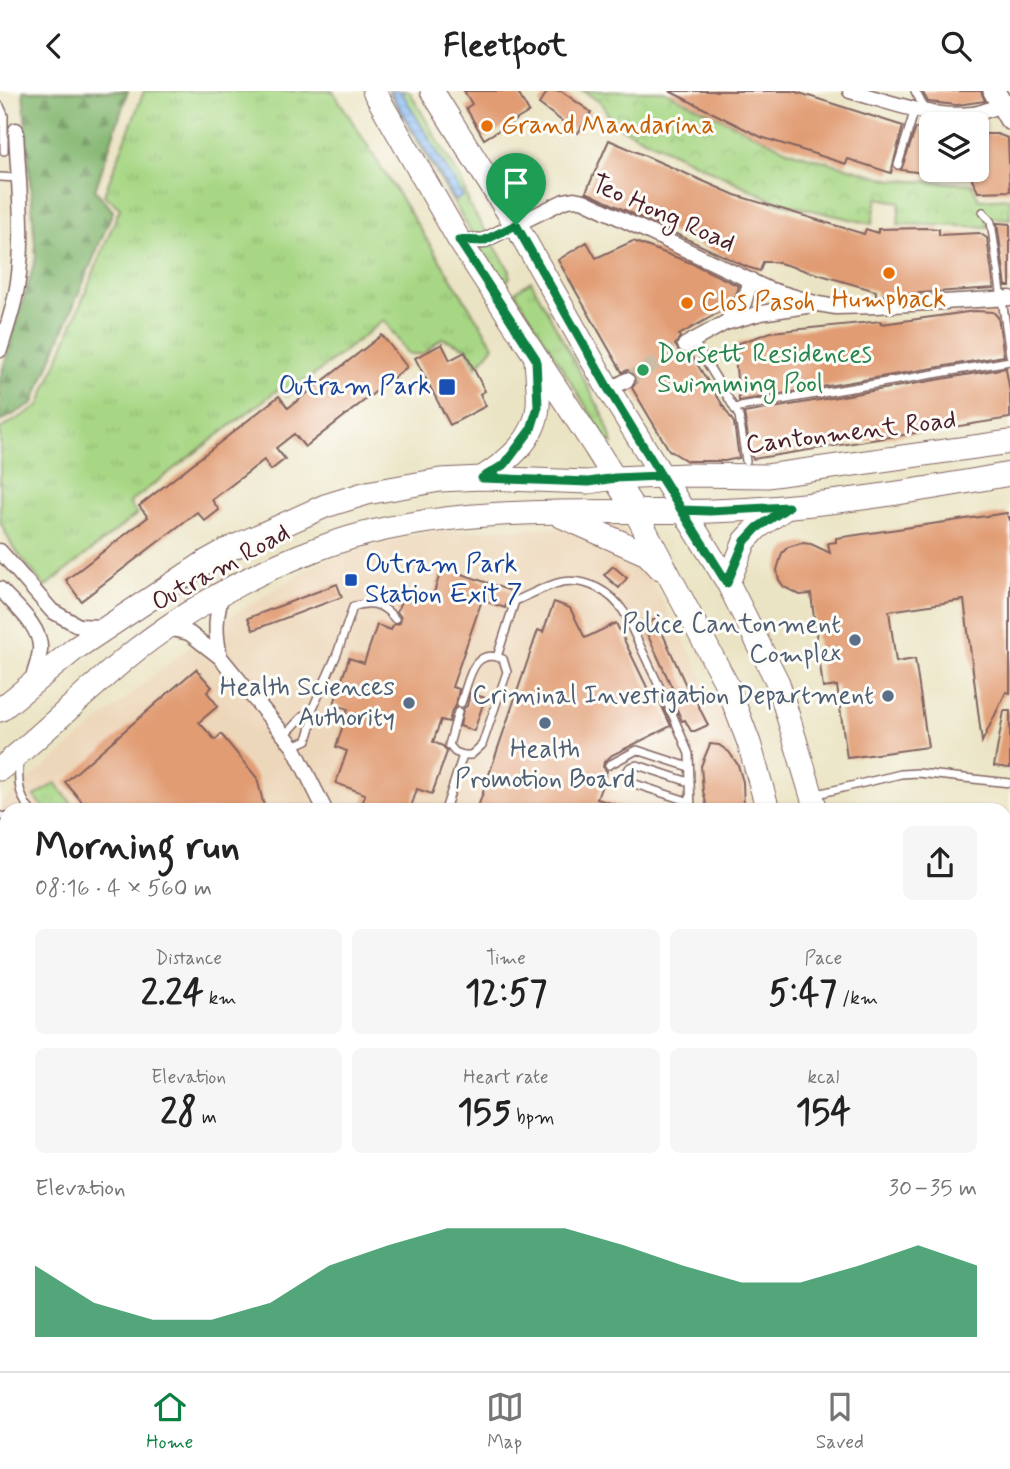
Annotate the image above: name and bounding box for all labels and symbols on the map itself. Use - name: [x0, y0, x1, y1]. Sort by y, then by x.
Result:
- place label: Grand Mandarina: [501, 109, 715, 143]
- marker: Grand Mandarina: [479, 118, 495, 134]
- pin: [486, 153, 546, 225]
- street label: Teo Hong Road: [585, 167, 740, 263]
- marker: Humpback: [881, 265, 897, 281]
- place label: Humpback: [832, 283, 946, 317]
- place label: Clos Pasoh: [701, 286, 815, 320]
- marker: Clos Pasoh: [679, 295, 695, 311]
- place label: Dorsett Residences Swimming Pool: [657, 338, 872, 404]
- marker: Dorsett Residences Swimming Pool: [635, 362, 651, 378]
- place label: Outram Park: [279, 370, 431, 404]
- marker: Outram Park: [437, 377, 457, 397]
- street label: Cantonment Road: [744, 403, 958, 463]
- street label: Outram Road: [146, 516, 296, 620]
- place label: Outram Park Station Exit 7: [365, 548, 522, 612]
- marker: Outram Park Station Exit 7: [343, 572, 359, 588]
- place label: Police Cantonment Complex: [622, 608, 841, 672]
- marker: Police Cantonment Complex: [847, 632, 863, 648]
- place label: Health Sciences Authority: [220, 671, 395, 735]
- place label: Criminal Investigation Department: [472, 679, 874, 713]
- marker: Criminal Investigation Department: [880, 688, 896, 704]
- marker: Health Sciences Authority: [401, 695, 417, 711]
- marker: Health Promotion Board: [537, 715, 553, 731]
- place label: Health Promotion Board: [455, 733, 635, 797]

